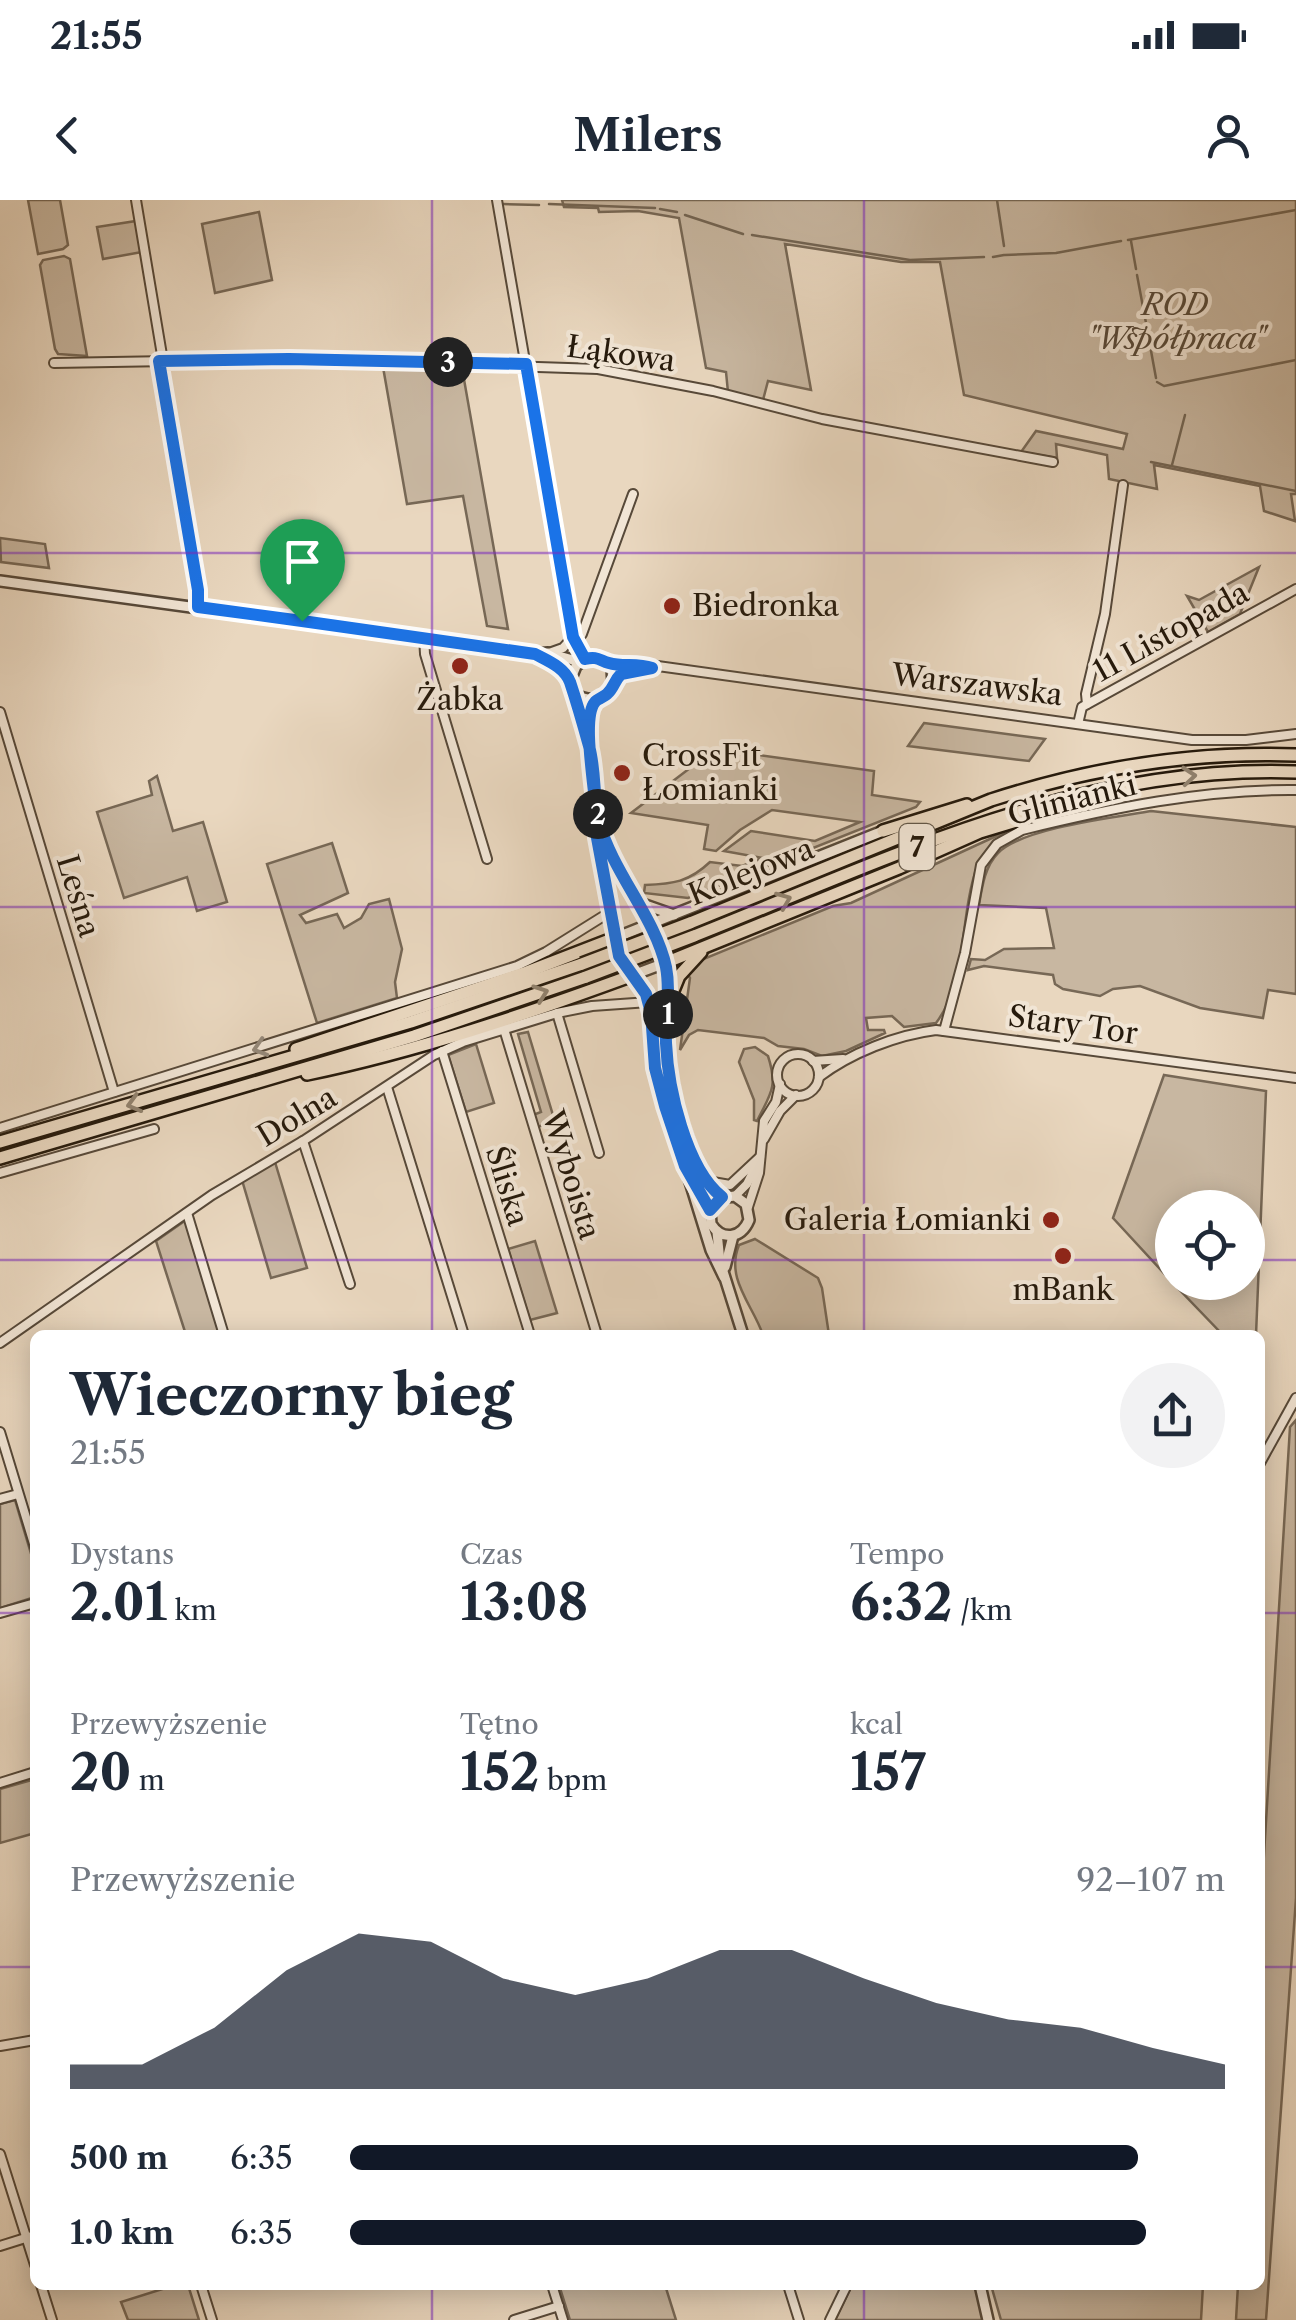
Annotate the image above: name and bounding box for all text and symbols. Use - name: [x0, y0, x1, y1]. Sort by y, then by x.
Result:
- text: 21:55: [50, 12, 143, 59]
- text: Milers: [573, 107, 723, 163]
- icon: back: [40, 108, 95, 163]
- icon: person: [1201, 108, 1256, 163]
- park label: ROD "Współpraca": [1086, 286, 1269, 357]
- street label: Łąkowa: [564, 328, 678, 379]
- pin: 3: [423, 337, 473, 387]
- text: 3: [440, 345, 456, 379]
- pin: [260, 519, 345, 622]
- icon: arrive: [275, 534, 330, 589]
- street label: 11 Listopada: [1086, 574, 1255, 690]
- place label: Biedronka: [692, 587, 839, 624]
- marker: Biedronka: [661, 595, 683, 617]
- marker: Żabka: [449, 655, 471, 677]
- street label: Warszawska: [888, 656, 1065, 713]
- place label: Żabka: [417, 681, 504, 718]
- place label: CrossFit Łomianki: [642, 737, 778, 808]
- marker: CrossFit Łomianki: [611, 762, 633, 784]
- one-way arrow: [1181, 765, 1197, 787]
- street label: Glinianki: [1004, 766, 1140, 833]
- pin: 2: [573, 789, 623, 839]
- text: 2: [590, 797, 606, 831]
- road number: 7: [900, 824, 934, 870]
- street label: Kolejowa: [683, 830, 819, 913]
- street label: Leśna: [48, 850, 109, 942]
- one-way arrow: [775, 891, 792, 911]
- one-way arrow: [531, 984, 548, 1005]
- pin: 1: [643, 989, 693, 1039]
- text: 1: [662, 997, 674, 1031]
- street label: Stary Tor: [1006, 997, 1141, 1052]
- one-way arrow: [252, 1036, 269, 1057]
- street label: Dolna: [250, 1078, 343, 1155]
- one-way arrow: [126, 1092, 143, 1113]
- street label: Wyboista: [534, 1105, 609, 1244]
- street label: Śliska: [478, 1141, 537, 1230]
- map controls: [1155, 1190, 1265, 1300]
- button: locate: [1155, 1190, 1265, 1300]
- place label: Galeria Łomianki: [784, 1201, 1031, 1238]
- marker: Galeria Łomianki: [1040, 1209, 1062, 1231]
- marker: mBank: [1052, 1245, 1074, 1267]
- place label: mBank: [1013, 1271, 1115, 1308]
- text: Wieczorny bieg: [70, 1362, 514, 1429]
- button: share: [1120, 1363, 1225, 1468]
- text: 21:55: [70, 1433, 146, 1472]
- text: Dystans: [70, 1537, 174, 1571]
- text: Czas: [460, 1537, 523, 1571]
- text: Tempo: [850, 1537, 944, 1571]
- text: 2.01: [70, 1571, 167, 1633]
- text: 13:08: [460, 1571, 588, 1633]
- text: 6:32: [850, 1571, 953, 1633]
- text: km: [167, 1593, 217, 1627]
- text: /km: [953, 1593, 1012, 1627]
- text: Przewyższenie: [70, 1707, 267, 1741]
- text: Tętno: [460, 1707, 539, 1741]
- text: kcal: [850, 1707, 903, 1741]
- text: 20: [70, 1741, 131, 1803]
- text: 152: [460, 1741, 540, 1803]
- text: 157: [850, 1741, 926, 1803]
- text: m: [131, 1763, 165, 1797]
- text: bpm: [540, 1763, 607, 1797]
- text: Przewyższenie: [70, 1860, 295, 1899]
- text: 92–107 m: [1077, 1860, 1225, 1899]
- text: 500 m: [70, 2138, 168, 2177]
- text: 6:35: [230, 2138, 293, 2177]
- text: 1.0 km: [70, 2213, 174, 2252]
- text: 6:35: [230, 2213, 293, 2252]

